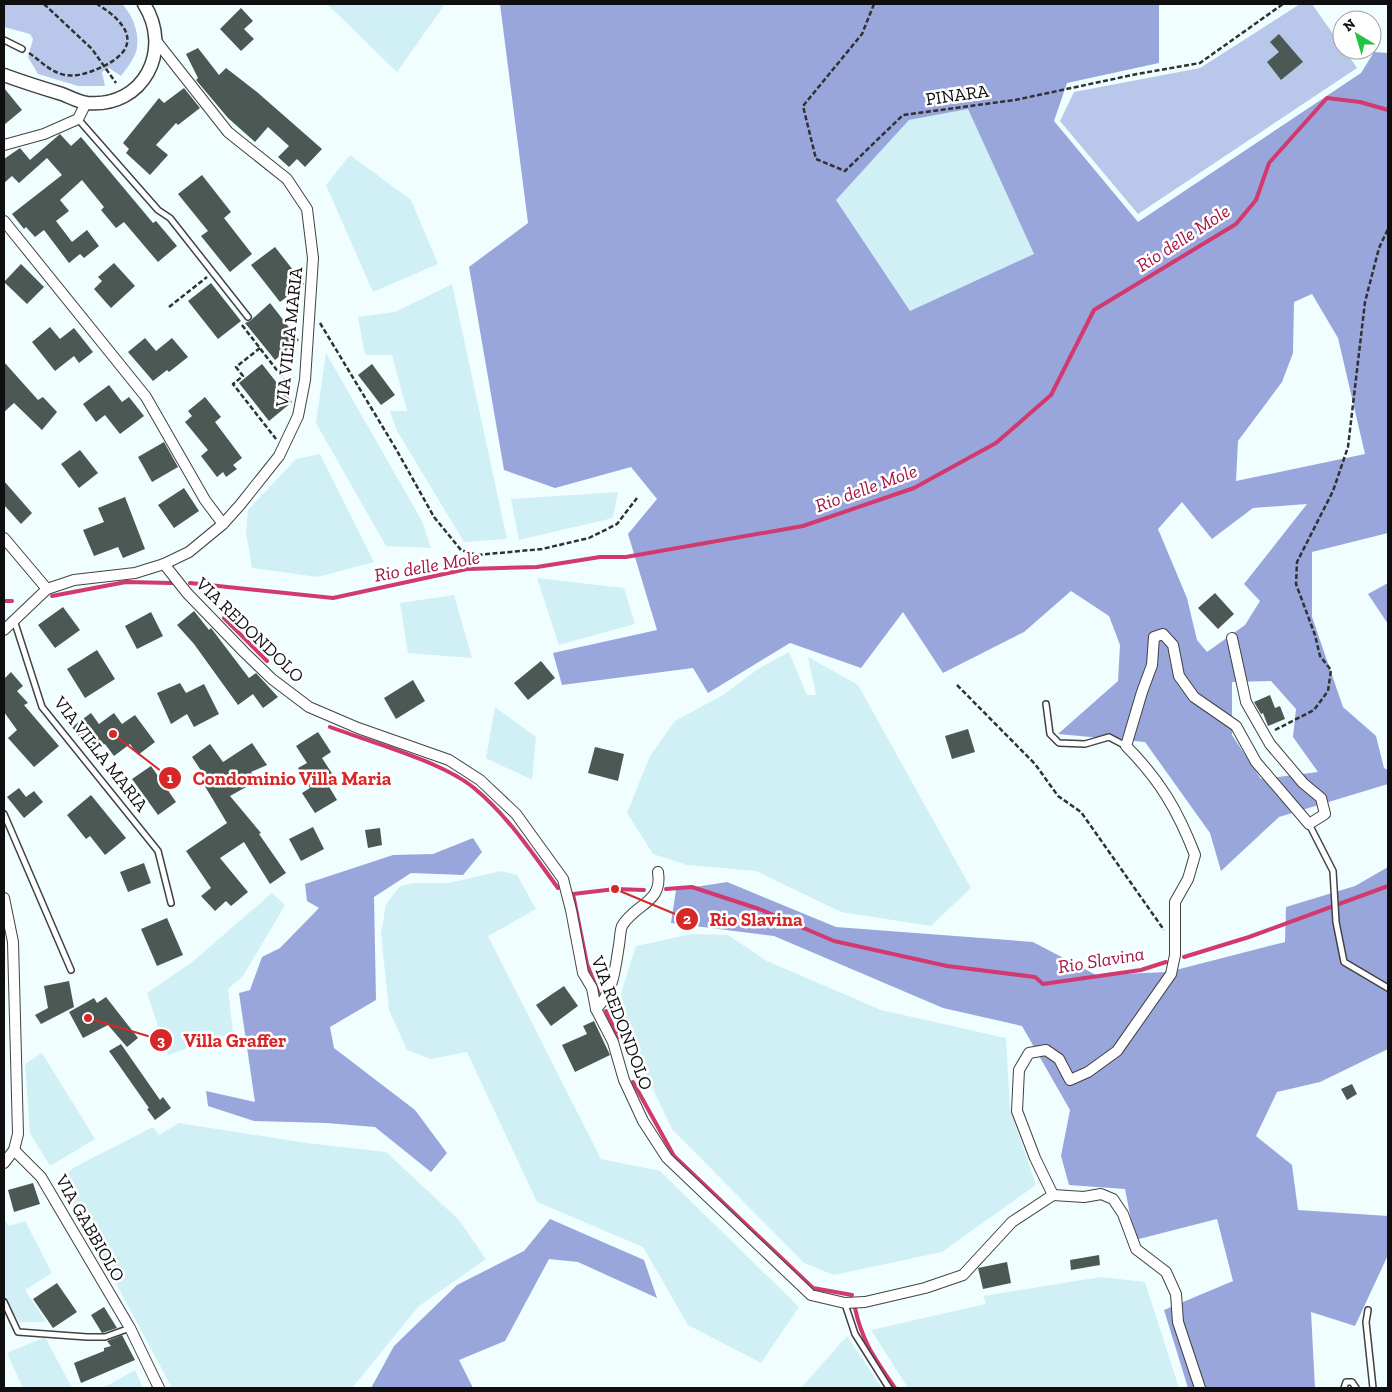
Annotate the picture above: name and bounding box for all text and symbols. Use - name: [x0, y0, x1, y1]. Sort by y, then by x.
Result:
- north arrow: [1332, 10, 1382, 60]
- text: N: [1340, 15, 1359, 35]
- street label: PINARA: [924, 80, 990, 110]
- water label: Rio delle Mole: [1132, 199, 1234, 277]
- street label: VIA VILLA MARIA: [271, 266, 307, 409]
- water label: Rio delle Mole: [812, 459, 920, 517]
- water label: Rio delle Mole: [372, 545, 482, 587]
- street label: VIA REDONDOLO: [191, 572, 309, 687]
- street label: VIA VILLA MARIA: [49, 691, 153, 816]
- callout: Condominio Villa Maria: [158, 761, 402, 795]
- text: Condominio Villa Maria: [193, 767, 392, 790]
- text: 1: [167, 769, 173, 787]
- callout: Rio Slavina: [674, 902, 813, 936]
- text: Rio Slavina: [709, 908, 803, 931]
- text: 2: [683, 910, 691, 928]
- water label: Rio Slavina: [1056, 942, 1146, 978]
- street label: VIA REDONDOLO: [586, 952, 658, 1093]
- callout: Villa Graffer: [149, 1023, 296, 1057]
- text: Villa Graffer: [184, 1029, 287, 1052]
- text: 3: [157, 1032, 165, 1050]
- street label: VIA GABBIOLO: [50, 1170, 129, 1285]

